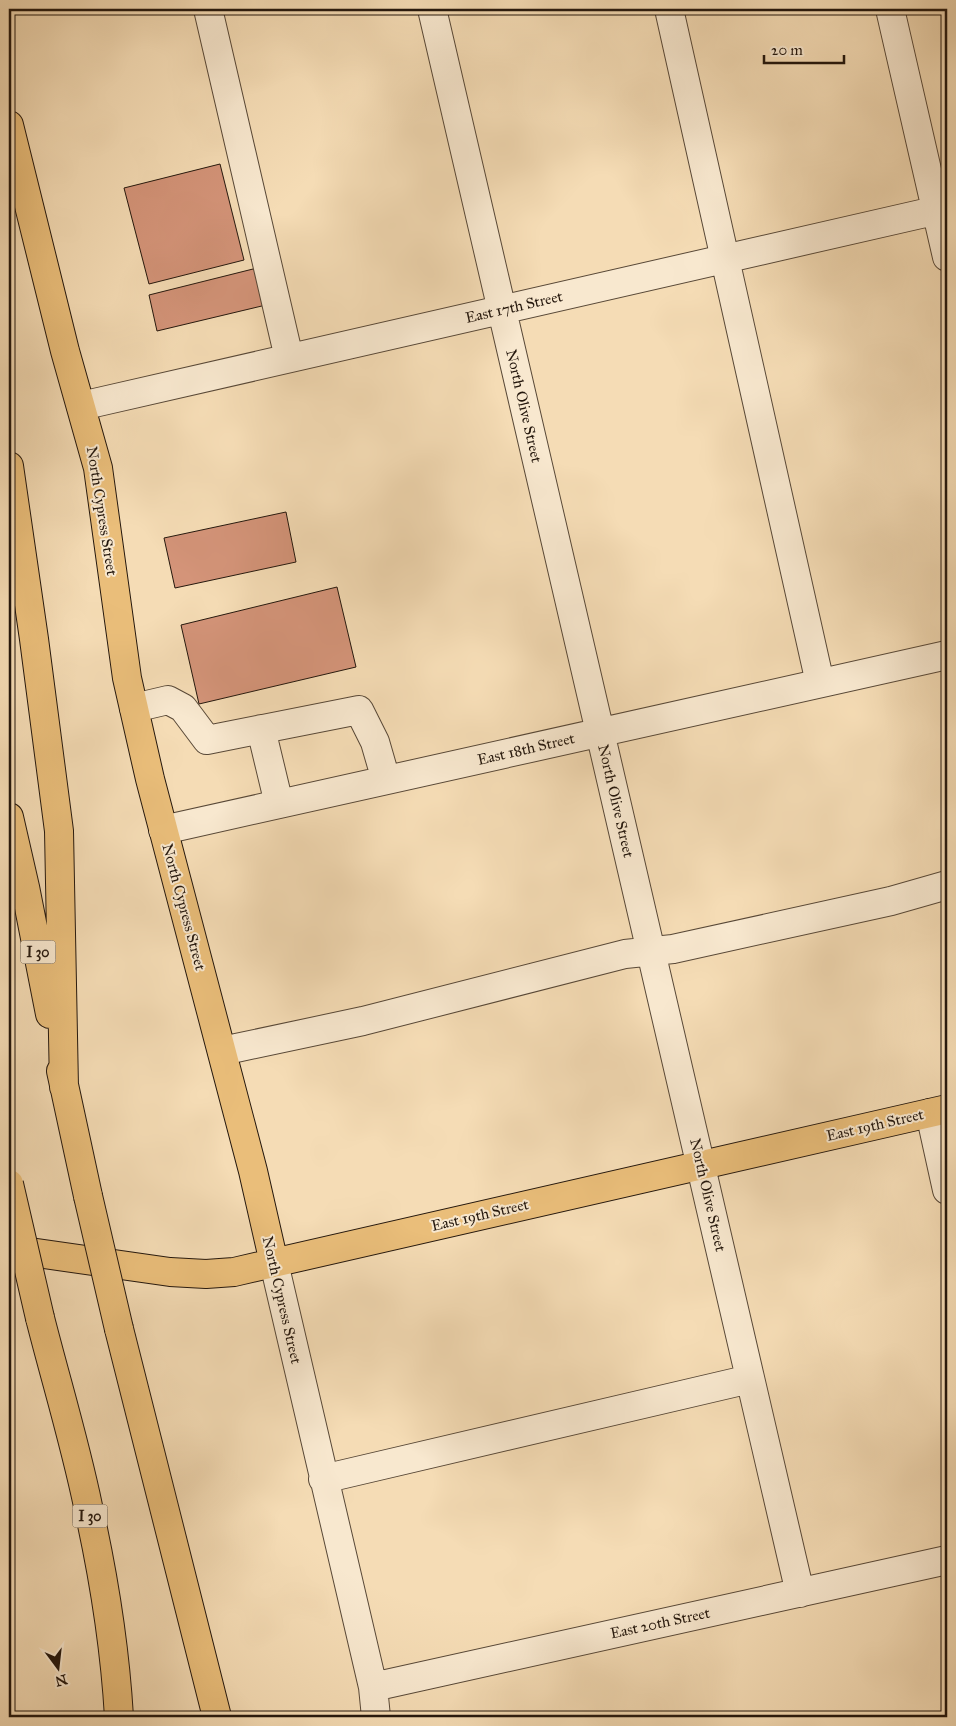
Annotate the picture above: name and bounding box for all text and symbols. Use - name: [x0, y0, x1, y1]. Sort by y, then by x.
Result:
- scale bar: [764, 32, 844, 64]
- text: 20 m: [771, 41, 803, 59]
- street label: East 17th Street: [464, 287, 565, 327]
- street label: North Olive Street: [502, 348, 546, 465]
- street label: North Cypress Street: [83, 445, 121, 578]
- street label: East 18th Street: [476, 729, 577, 769]
- street label: North Olive Street: [594, 743, 638, 860]
- street label: North Cypress Street: [158, 842, 210, 973]
- road number: I 30: [20, 940, 56, 964]
- street label: East 19th Street: [825, 1105, 926, 1145]
- street label: North Olive Street: [686, 1137, 730, 1254]
- street label: East 19th Street: [430, 1195, 531, 1235]
- street label: North Cypress Street: [259, 1234, 306, 1366]
- road number: I 30: [72, 1504, 108, 1528]
- street label: East 20th Street: [609, 1604, 712, 1642]
- north arrow: [32, 1644, 82, 1694]
- text: N: [53, 1670, 69, 1690]

